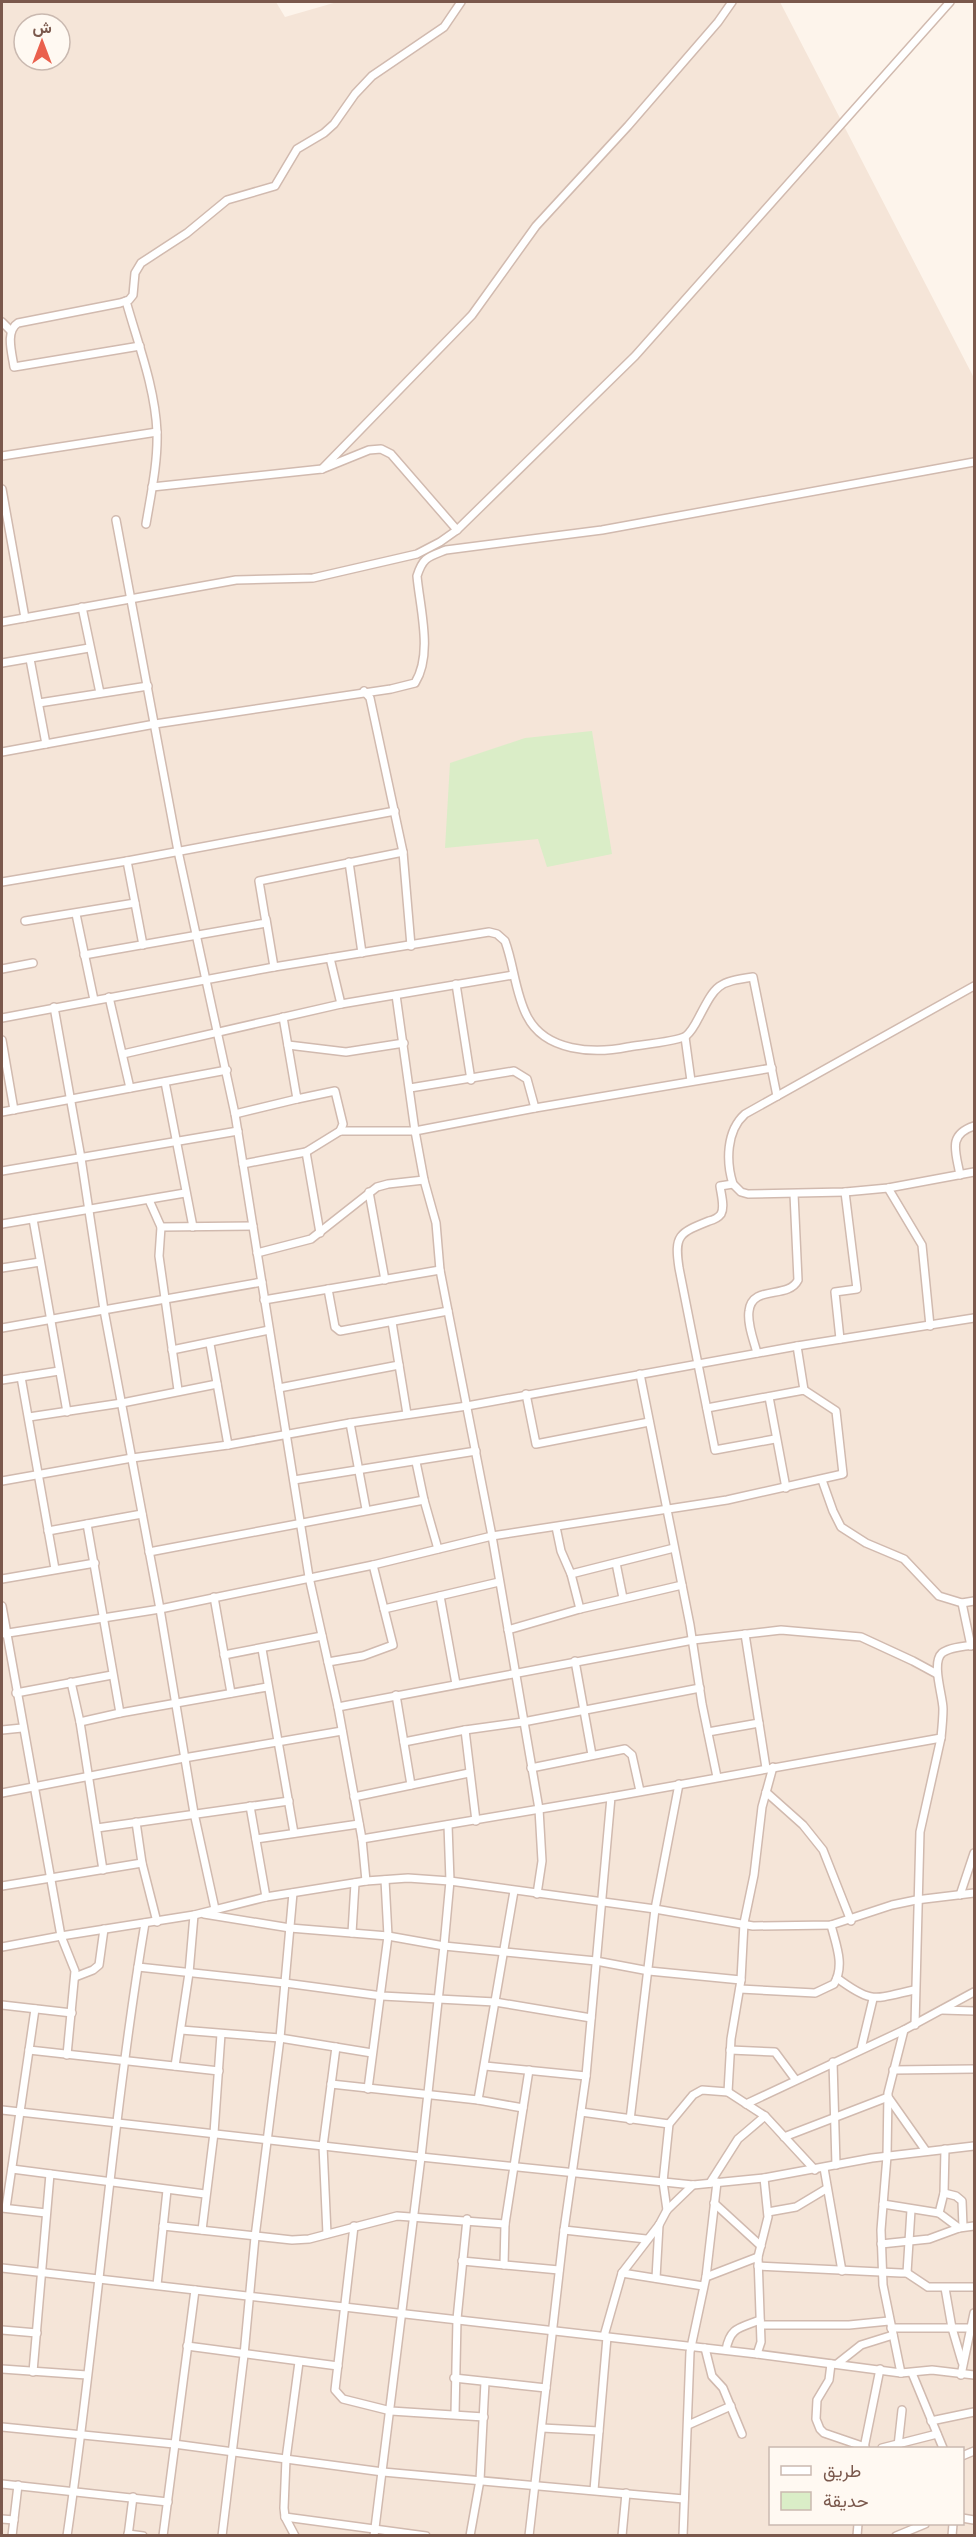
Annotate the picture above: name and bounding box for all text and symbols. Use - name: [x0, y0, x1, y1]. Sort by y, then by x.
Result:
- north arrow: [12, 12, 72, 72]
- text: ش: [32, 18, 52, 37]
- legend: [769, 2447, 964, 2525]
- text: طريق: [823, 2460, 861, 2482]
- text: حديقة: [823, 2490, 869, 2511]

